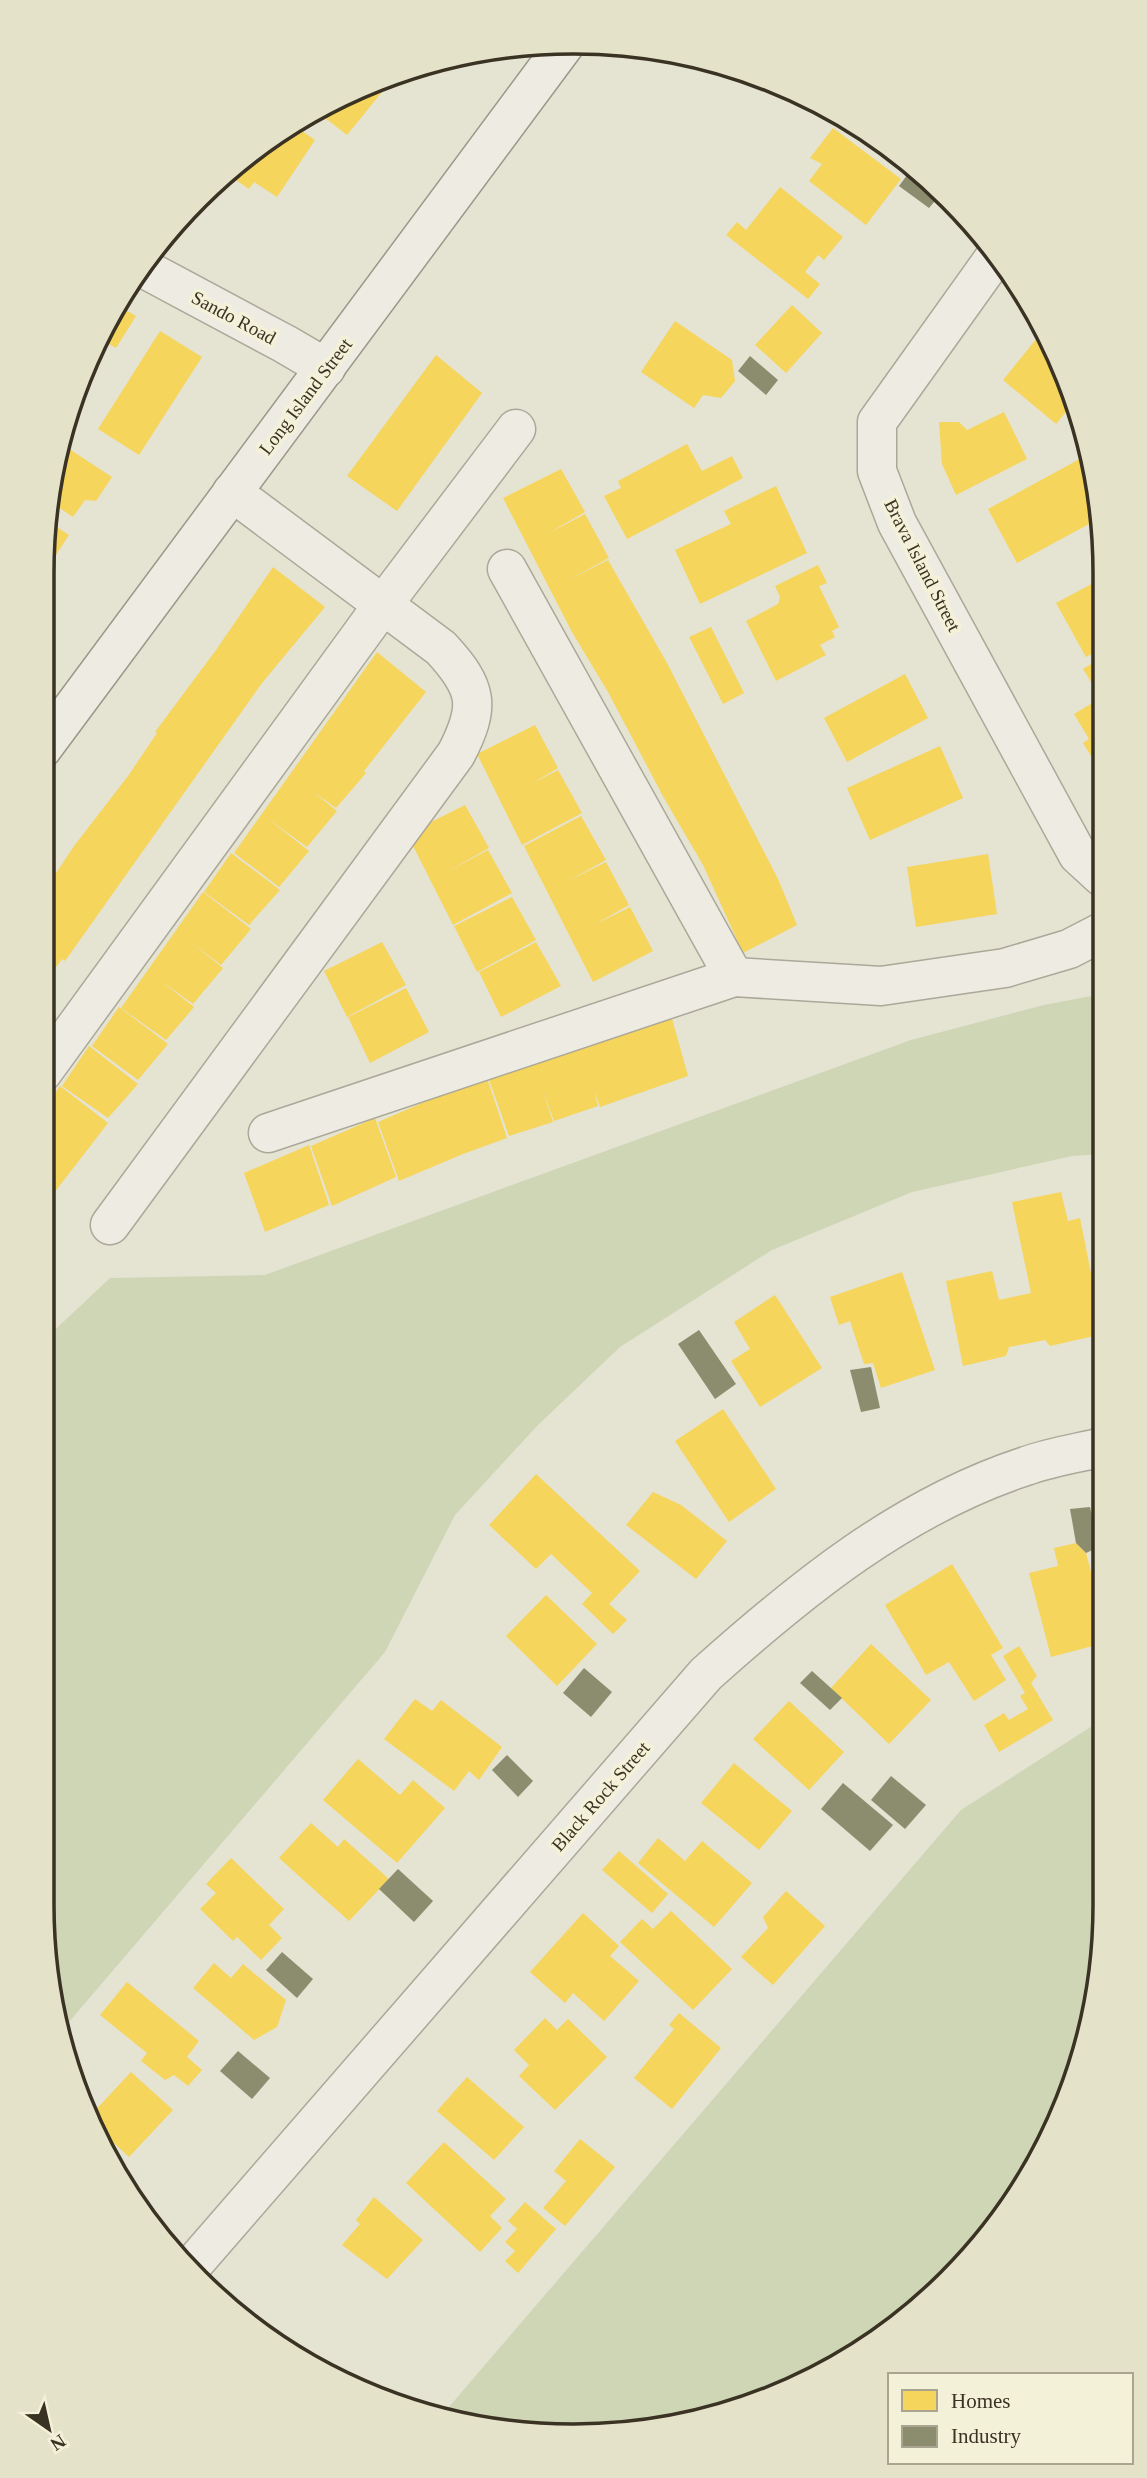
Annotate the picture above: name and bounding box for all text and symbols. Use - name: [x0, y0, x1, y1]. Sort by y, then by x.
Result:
- street label: Sando Road: [188, 286, 280, 349]
- street label: Long Island Street: [255, 333, 356, 459]
- street label: Brava Island Street: [880, 496, 965, 636]
- street label: Black Rock Street: [547, 1737, 654, 1855]
- legend: [888, 2373, 1133, 2464]
- text: Homes: [951, 2389, 1011, 2413]
- north arrow: [14, 2394, 84, 2464]
- text: Industry: [951, 2424, 1021, 2448]
- text: N: [46, 2430, 70, 2455]

